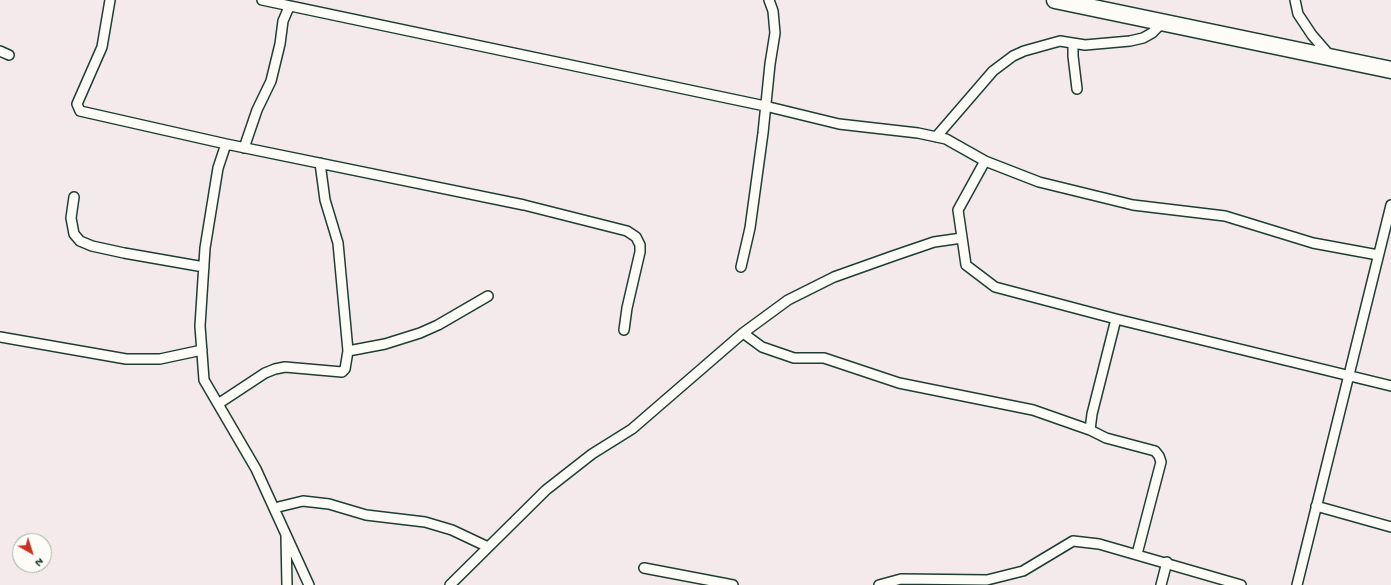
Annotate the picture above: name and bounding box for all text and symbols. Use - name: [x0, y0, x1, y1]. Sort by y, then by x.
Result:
- north arrow: [12, 533, 52, 573]
- text: N: [32, 555, 45, 568]

